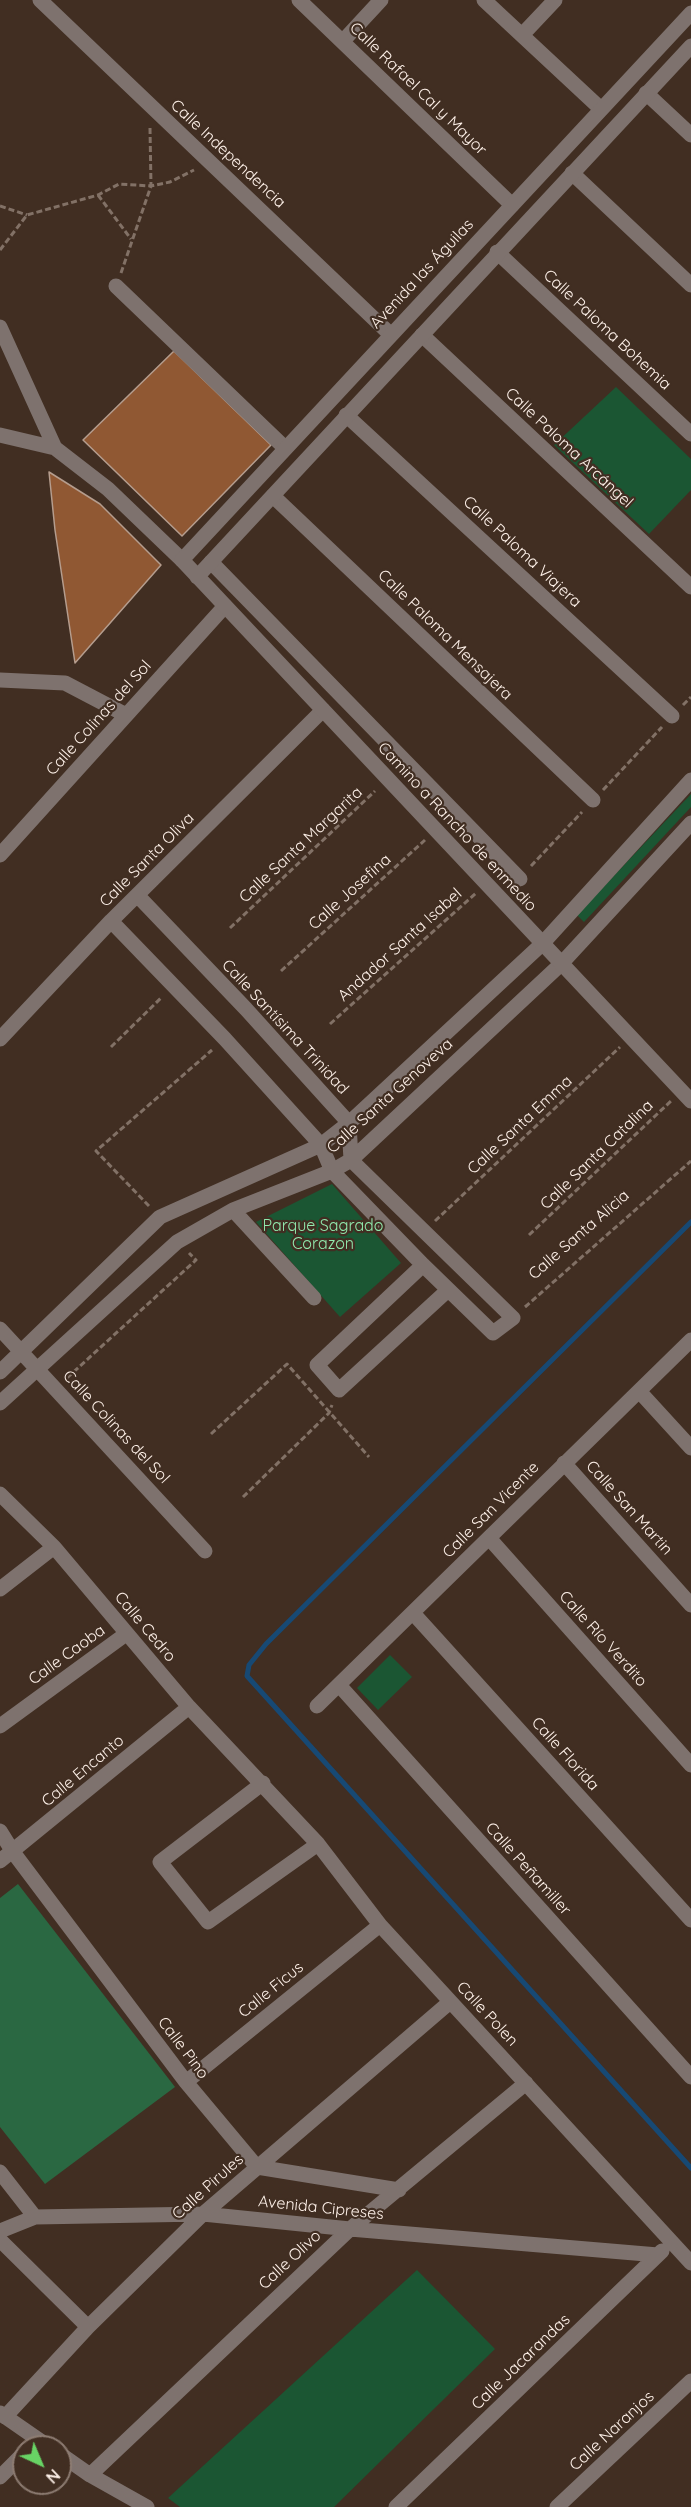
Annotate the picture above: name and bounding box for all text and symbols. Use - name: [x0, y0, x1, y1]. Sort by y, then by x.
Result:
- street label: Calle Rafael Cal y Mayor: [345, 18, 491, 160]
- street label: Calle Independencia: [167, 96, 289, 212]
- street label: Avenida las Águilas: [366, 215, 478, 333]
- street label: Calle Paloma Bohemia: [539, 266, 675, 394]
- street label: Calle Paloma Arcángel: [501, 384, 637, 512]
- street label: Calle Paloma Viajera: [459, 492, 585, 612]
- street label: Calle Paloma Mensajera: [374, 566, 516, 704]
- street label: Calle Colinas del Sol: [42, 657, 156, 779]
- street label: Camino a Rancho de enmedio: [373, 738, 541, 916]
- street label: Calle Santa Margarita: [235, 783, 367, 907]
- street label: Calle Santa Oliva: [96, 809, 198, 911]
- street label: Calle Josefina: [305, 850, 395, 934]
- street label: Andador Santa Isabel: [334, 884, 466, 1006]
- street label: Calle Santísima Trinidad: [218, 956, 352, 1098]
- street label: Calle Santa Genoveva: [323, 1034, 457, 1158]
- street label: Calle Santa Emma: [464, 1072, 576, 1178]
- street label: Calle Santa Catalina: [537, 1096, 657, 1214]
- street label: Calle Santa Alicia: [525, 1186, 633, 1284]
- park label: Parque Sagrado Corazon: [263, 1216, 383, 1254]
- street label: Calle Colinas del Sol: [59, 1366, 173, 1488]
- street label: Calle San Martin: [582, 1457, 676, 1559]
- street label: Calle San Vicente: [439, 1458, 543, 1562]
- street label: Calle Río Verdito: [555, 1587, 651, 1691]
- street label: Calle Cedro: [110, 1588, 180, 1666]
- street label: Calle Caoba: [25, 1621, 109, 1689]
- street label: Calle Florida: [527, 1713, 603, 1795]
- street label: Calle Encanto: [38, 1731, 128, 1811]
- street label: Calle Peñamiller: [481, 1819, 575, 1919]
- street label: Calle Ficus: [235, 1958, 307, 2022]
- street label: Calle Polen: [452, 1978, 522, 2050]
- street label: Calle Pino: [153, 2013, 213, 2083]
- street label: Calle Pirules: [168, 2150, 248, 2224]
- street label: Avenida Cipreses: [257, 2192, 385, 2224]
- street label: Calle Olivo: [255, 2226, 325, 2294]
- street label: Calle Jacarandas: [468, 2310, 574, 2414]
- street label: Calle Naranjos: [566, 2387, 658, 2475]
- north arrow: [12, 2435, 72, 2495]
- text: N: [42, 2465, 64, 2488]

